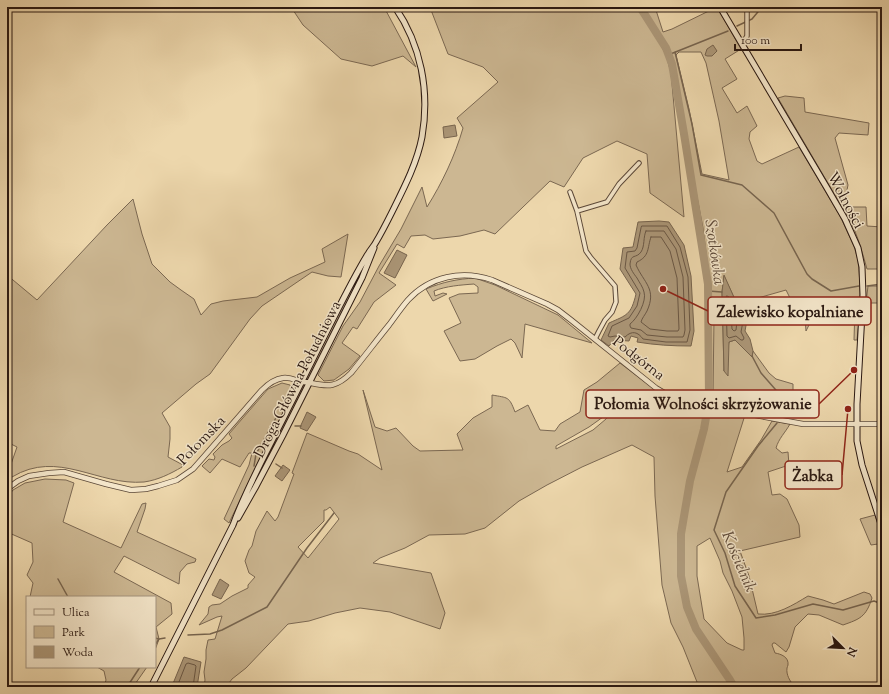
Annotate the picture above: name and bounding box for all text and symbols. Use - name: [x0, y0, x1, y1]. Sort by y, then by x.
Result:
- scale bar: [735, 26, 801, 52]
- text: 100 m: [741, 32, 770, 50]
- street label: Wolności: [821, 169, 868, 233]
- water label: Szotkówka: [698, 218, 729, 286]
- street label: Droga Główna Południowa: [250, 297, 347, 462]
- callout: Zalewisko kopalniane: [708, 297, 871, 325]
- text: Zalewisko kopalniane: [716, 302, 864, 325]
- street label: Podgórna: [607, 332, 669, 386]
- callout: Połomia Wolności skrzyżowanie: [586, 390, 819, 418]
- text: Połomia Wolności skrzyżowanie: [594, 394, 812, 417]
- street label: Połomska: [173, 412, 231, 471]
- callout: Żabka: [785, 461, 842, 489]
- text: Żabka: [793, 465, 834, 489]
- water label: Kościelnik: [715, 528, 761, 596]
- legend: [26, 596, 156, 668]
- text: Ulica: [62, 604, 90, 622]
- text: Park: [62, 624, 85, 642]
- north arrow: [823, 628, 863, 668]
- text: N: [842, 643, 861, 659]
- text: Woda: [62, 644, 94, 662]

